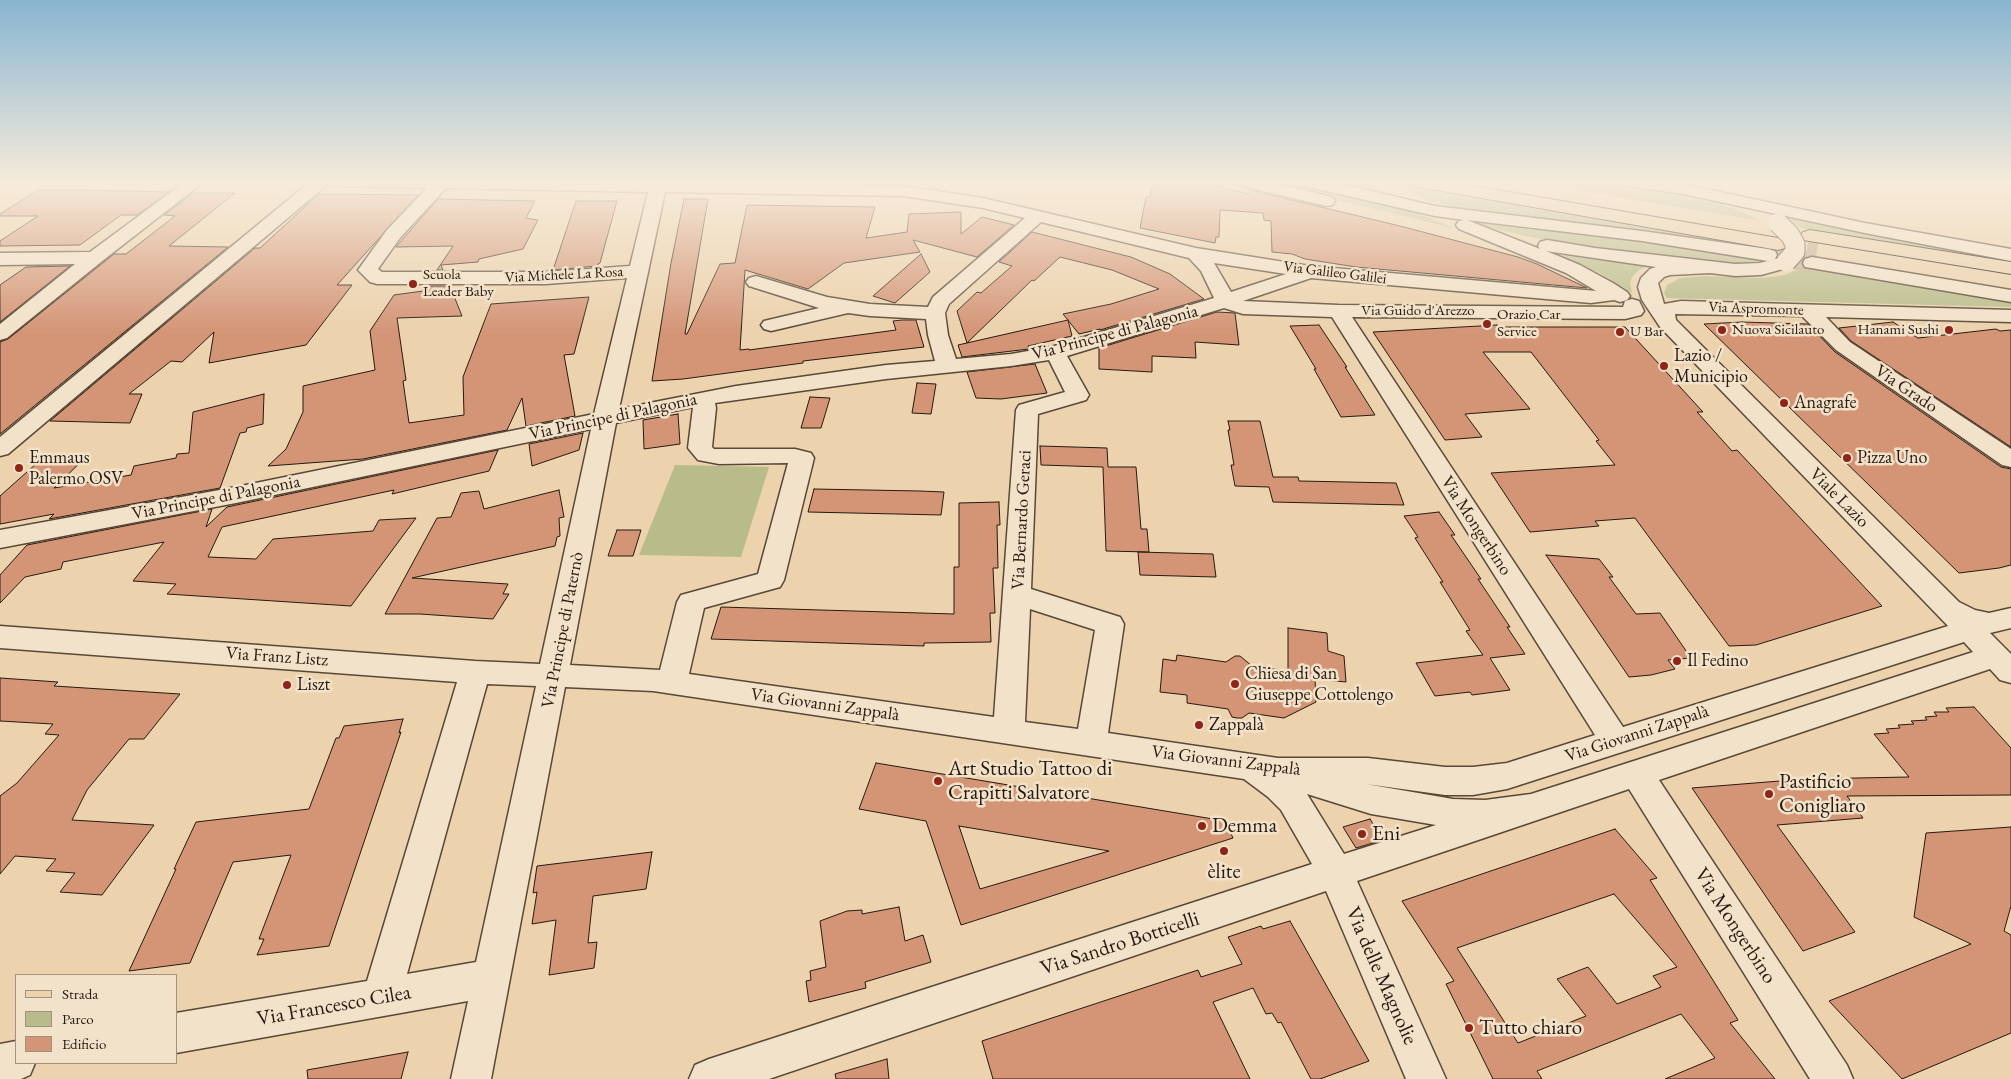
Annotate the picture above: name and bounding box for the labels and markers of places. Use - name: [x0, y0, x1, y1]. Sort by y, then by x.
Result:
- place label: Scuola Leader Baby: [423, 266, 494, 301]
- marker: Scuola Leader Baby: [407, 278, 419, 290]
- place label: Orazio Car Service: [1497, 306, 1561, 341]
- marker: Orazio Car Service: [1481, 318, 1493, 330]
- place label: Nuova Sicilauto: [1732, 321, 1824, 339]
- place label: Hanami Sushi: [1857, 321, 1939, 339]
- place label: U Bar: [1630, 323, 1664, 341]
- marker: Nuova Sicilauto: [1716, 324, 1728, 336]
- marker: Hanami Sushi: [1943, 324, 1955, 336]
- marker: U Bar: [1614, 326, 1626, 338]
- place label: Lazio / Municipio: [1674, 345, 1748, 388]
- marker: Lazio / Municipio: [1658, 360, 1670, 372]
- place label: Anagrafe: [1794, 392, 1856, 414]
- marker: Anagrafe: [1778, 397, 1790, 409]
- place label: Emmaus Palermo OSV: [29, 447, 123, 489]
- place label: Pizza Uno: [1857, 447, 1927, 469]
- marker: Pizza Uno: [1841, 452, 1853, 464]
- marker: Emmaus Palermo OSV: [13, 462, 25, 474]
- place label: Il Fedino: [1687, 650, 1748, 672]
- marker: Il Fedino: [1671, 655, 1683, 667]
- place label: Chiesa di San Giuseppe Cottolengo: [1245, 663, 1393, 706]
- place label: Liszt: [297, 674, 330, 696]
- marker: Chiesa di San Giuseppe Cottolengo: [1229, 678, 1241, 690]
- marker: Liszt: [281, 679, 293, 691]
- place label: Zappalà: [1209, 714, 1264, 736]
- marker: Zappalà: [1193, 719, 1205, 731]
- place label: Art Studio Tattoo di Crapitti Salvatore: [948, 756, 1112, 806]
- place label: Pastificio Conigliaro: [1779, 769, 1866, 819]
- marker: Art Studio Tattoo di Crapitti Salvatore: [932, 775, 944, 787]
- marker: Pastificio Conigliaro: [1763, 788, 1775, 800]
- place label: Demma: [1212, 813, 1277, 839]
- marker: Demma: [1196, 820, 1208, 832]
- place label: Eni: [1372, 821, 1400, 847]
- marker: Eni: [1356, 828, 1368, 840]
- marker: èlite: [1218, 845, 1230, 857]
- place label: èlite: [1207, 859, 1241, 885]
- place label: Tutto chiaro: [1479, 1015, 1582, 1041]
- marker: Tutto chiaro: [1463, 1022, 1475, 1034]

